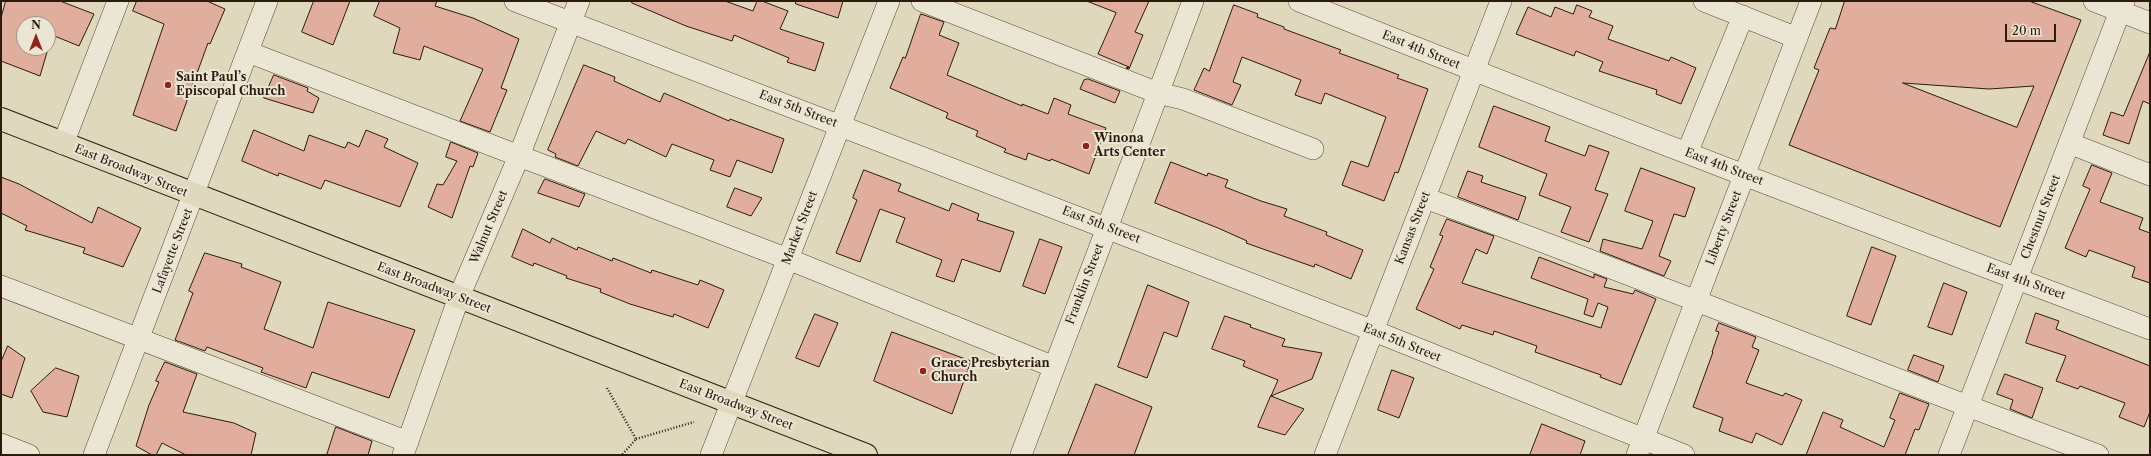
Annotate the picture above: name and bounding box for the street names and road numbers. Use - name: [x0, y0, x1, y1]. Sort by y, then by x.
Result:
- street label: East 4th Street: [1380, 28, 1462, 72]
- street label: East 5th Street: [757, 87, 839, 131]
- street label: East Broadway Street: [72, 142, 190, 200]
- street label: East 4th Street: [1683, 145, 1765, 189]
- street label: Chestnut Street: [2018, 173, 2064, 261]
- street label: Walnut Street: [467, 188, 511, 266]
- street label: Market Street: [779, 189, 821, 267]
- street label: Kansas Street: [1392, 189, 1434, 267]
- street label: Liberty Street: [1703, 189, 1745, 267]
- street label: East 5th Street: [1060, 203, 1142, 247]
- street label: Lafayette Street: [150, 206, 196, 296]
- street label: Franklin Street: [1063, 242, 1107, 326]
- street label: East Broadway Street: [375, 260, 493, 316]
- street label: East 4th Street: [1984, 261, 2068, 303]
- street label: East 5th Street: [1361, 321, 1443, 365]
- street label: East Broadway Street: [677, 377, 795, 433]

